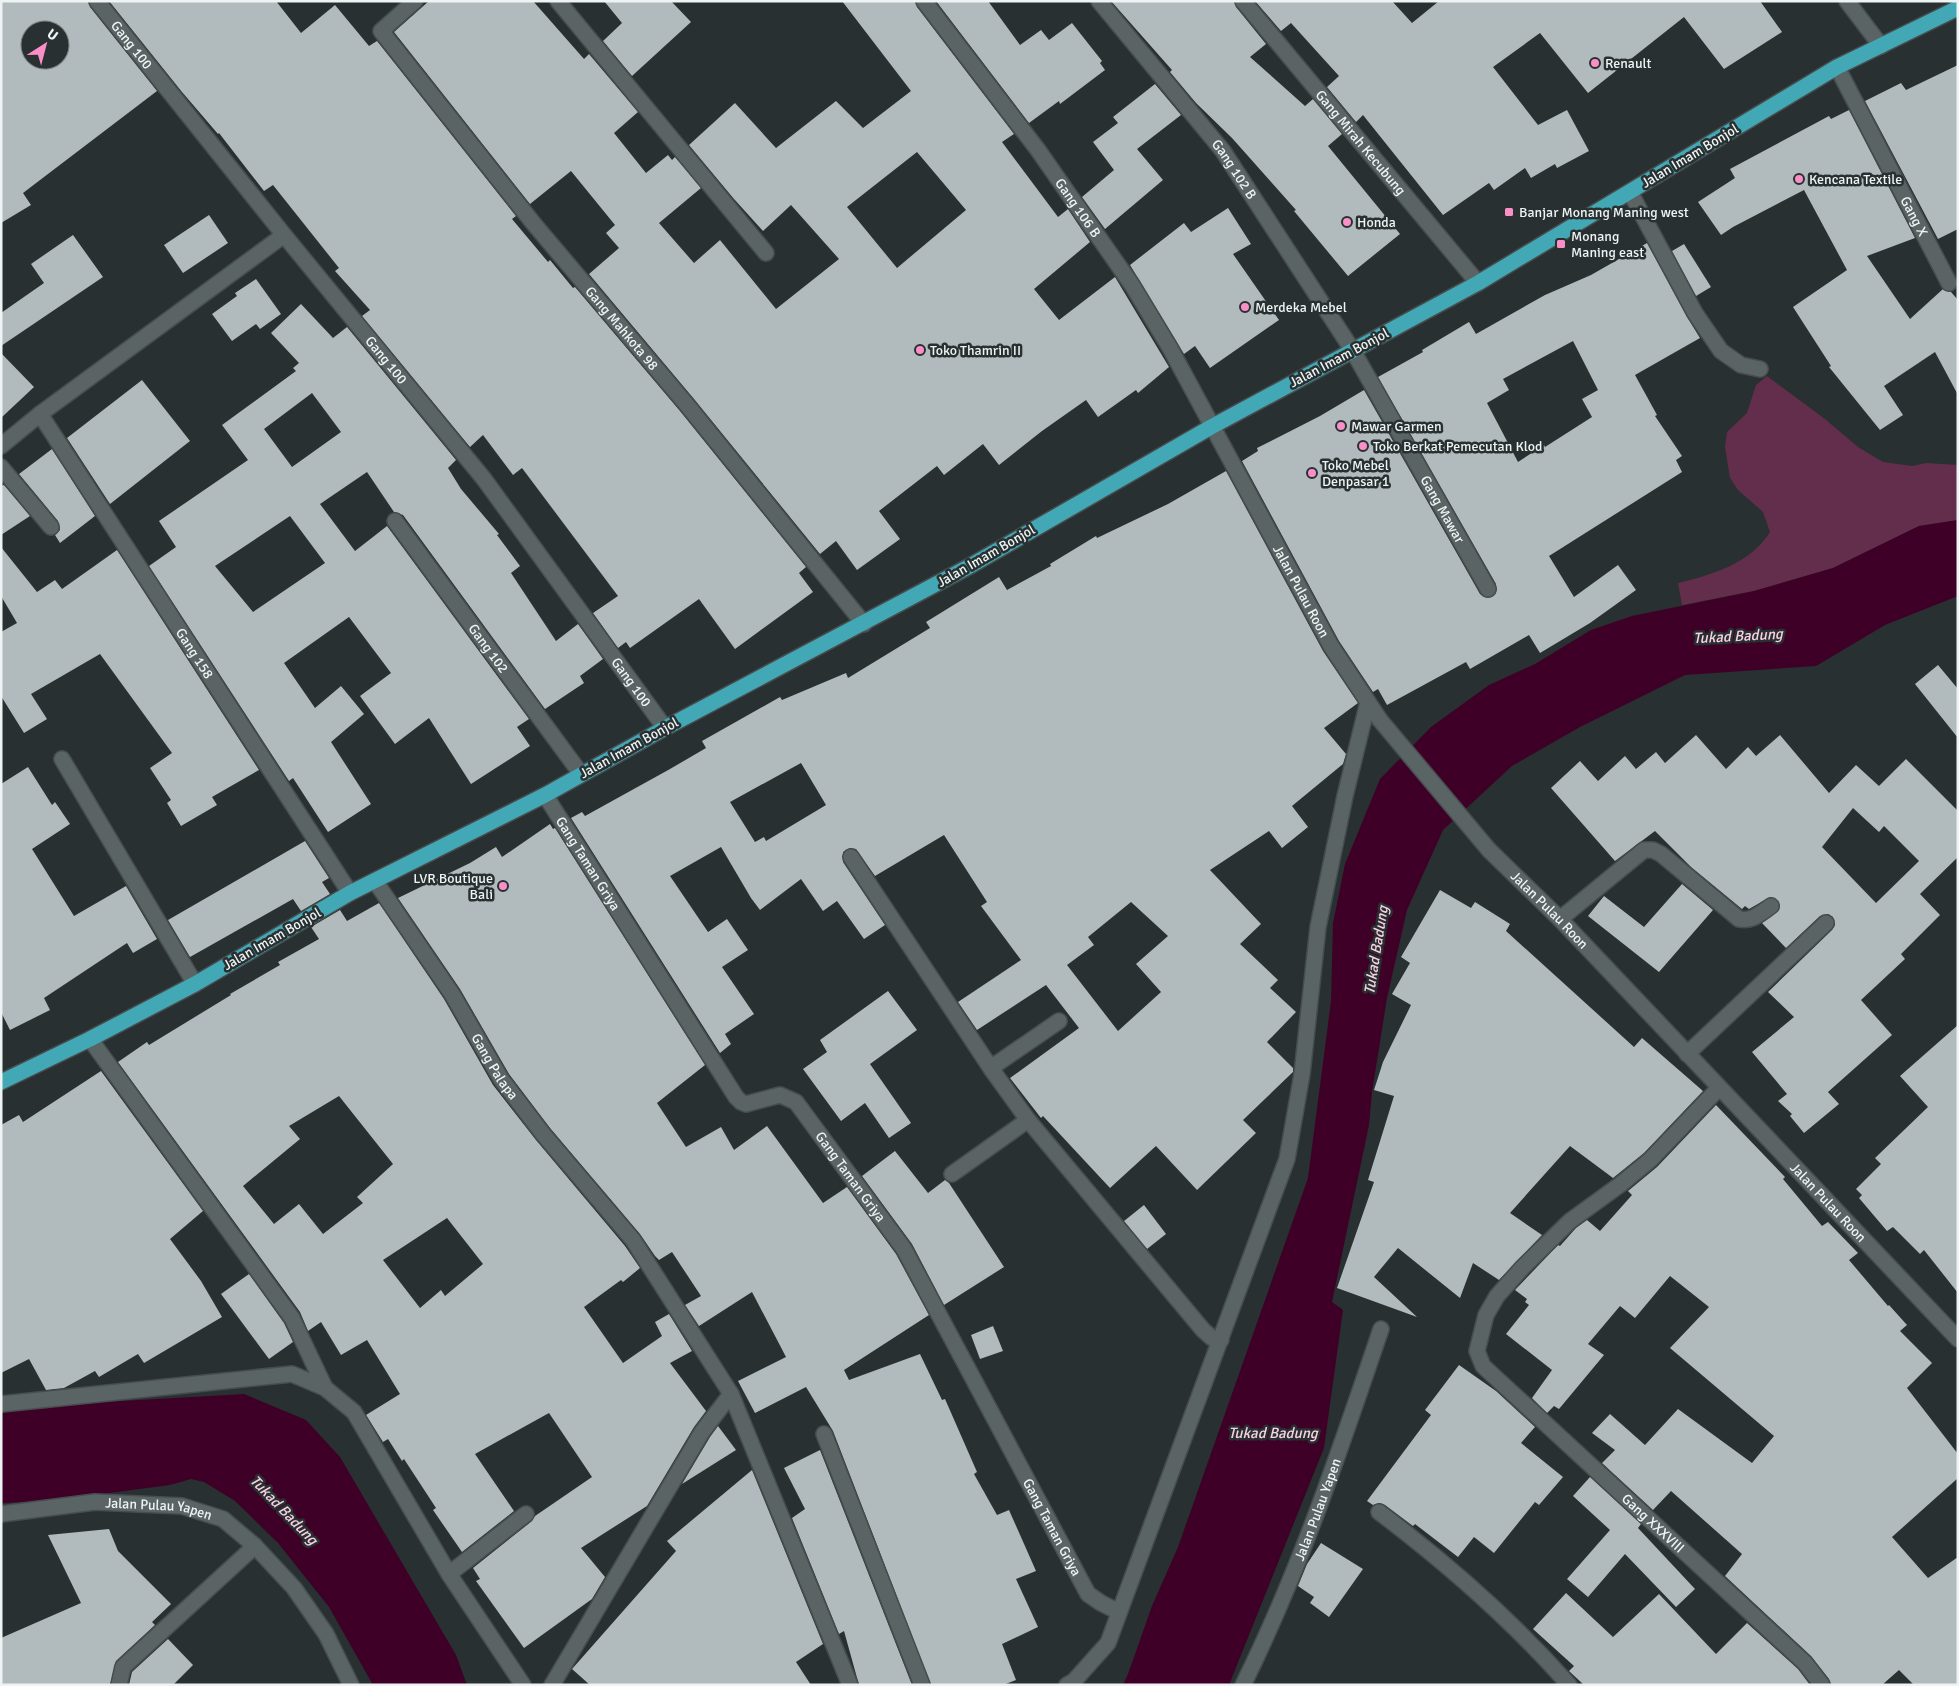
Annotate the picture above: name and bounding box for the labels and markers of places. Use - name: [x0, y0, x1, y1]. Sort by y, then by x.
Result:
- place label: Renault: [1605, 55, 1652, 72]
- marker: Renault: [1589, 57, 1601, 69]
- place label: Kencana Textile: [1809, 171, 1902, 188]
- marker: Kencana Textile: [1793, 173, 1805, 185]
- place label: Banjar Monang Maning west: [1519, 204, 1689, 221]
- marker: Banjar Monang Maning west: [1503, 206, 1515, 218]
- place label: Honda: [1357, 214, 1396, 231]
- marker: Honda: [1341, 216, 1353, 228]
- place label: Monang Maning east: [1571, 228, 1644, 261]
- marker: Monang Maning east: [1555, 238, 1567, 250]
- place label: Merdeka Mebel: [1255, 299, 1347, 316]
- marker: Merdeka Mebel: [1239, 301, 1251, 313]
- place label: Toko Thamrin II: [930, 342, 1021, 359]
- marker: Toko Thamrin II: [914, 344, 926, 356]
- place label: Mawar Garmen: [1351, 418, 1442, 435]
- marker: Mawar Garmen: [1335, 420, 1347, 432]
- place label: Toko Berkat Pemecutan Klod: [1373, 438, 1542, 455]
- marker: Toko Berkat Pemecutan Klod: [1357, 440, 1369, 452]
- place label: Toko Mebel Denpasar 1: [1322, 457, 1389, 490]
- marker: Toko Mebel Denpasar 1: [1306, 467, 1318, 479]
- place label: LVR Boutique Bali: [413, 870, 493, 903]
- marker: LVR Boutique Bali: [497, 880, 509, 892]

